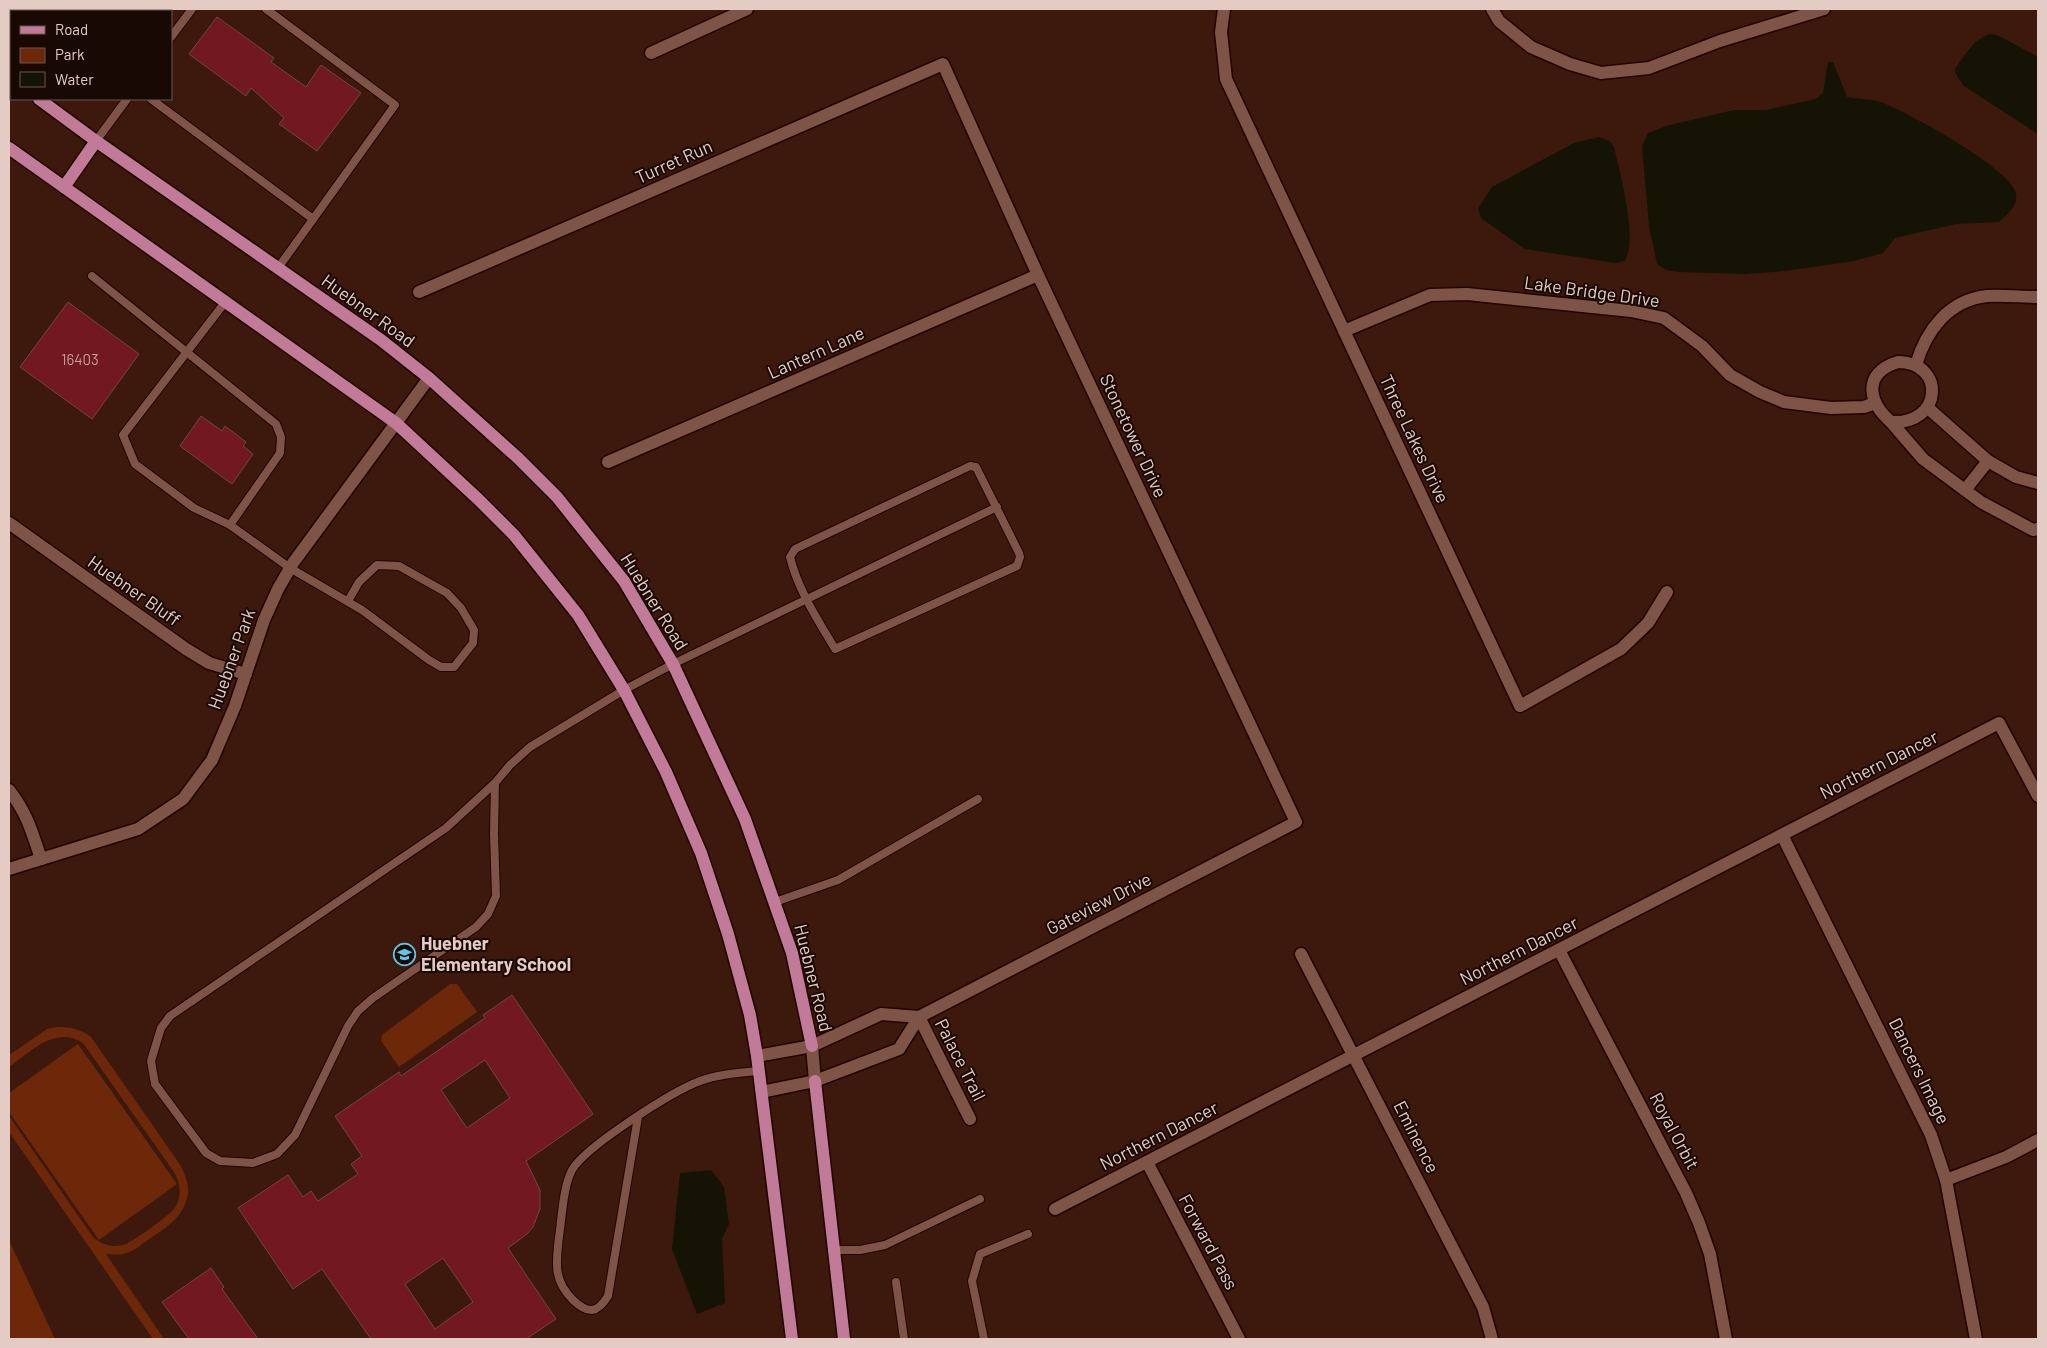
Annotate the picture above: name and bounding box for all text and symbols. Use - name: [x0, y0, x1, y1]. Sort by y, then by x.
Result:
- legend: [10, 10, 172, 100]
- text: Road: [55, 20, 88, 38]
- text: Park: [55, 45, 85, 63]
- text: Water: [55, 70, 94, 88]
- street label: Turret Run: [632, 134, 716, 188]
- street label: Huebner Road: [318, 269, 420, 351]
- street label: Lake Bridge Drive: [1523, 271, 1661, 311]
- street label: Lantern Lane: [764, 321, 867, 383]
- house number: 16403: [61, 350, 99, 368]
- street label: Stonetower Drive: [1096, 370, 1172, 501]
- street label: Three Lakes Drive: [1376, 371, 1454, 506]
- street label: Huebner Road: [616, 549, 693, 654]
- street label: Huebner Bluff: [84, 550, 185, 630]
- street label: Huebner Park: [203, 605, 259, 712]
- street label: Northern Dancer: [1816, 725, 1942, 803]
- street label: Gateview Drive: [1042, 867, 1155, 939]
- street label: Northern Dancer: [1456, 911, 1582, 989]
- street label: Huebner Road: [790, 922, 838, 1034]
- place label: Huebner Elementary School: [421, 932, 571, 975]
- school or university icon: Huebner Elementary School: [393, 942, 417, 966]
- street label: Dancers Image: [1885, 1014, 1955, 1127]
- street label: Palace Trail: [931, 1015, 991, 1104]
- street label: Royal Orbit: [1645, 1088, 1704, 1173]
- street label: Northern Dancer: [1096, 1096, 1222, 1174]
- street label: Eminence: [1389, 1097, 1444, 1176]
- street label: Forward Pass: [1175, 1190, 1243, 1293]

